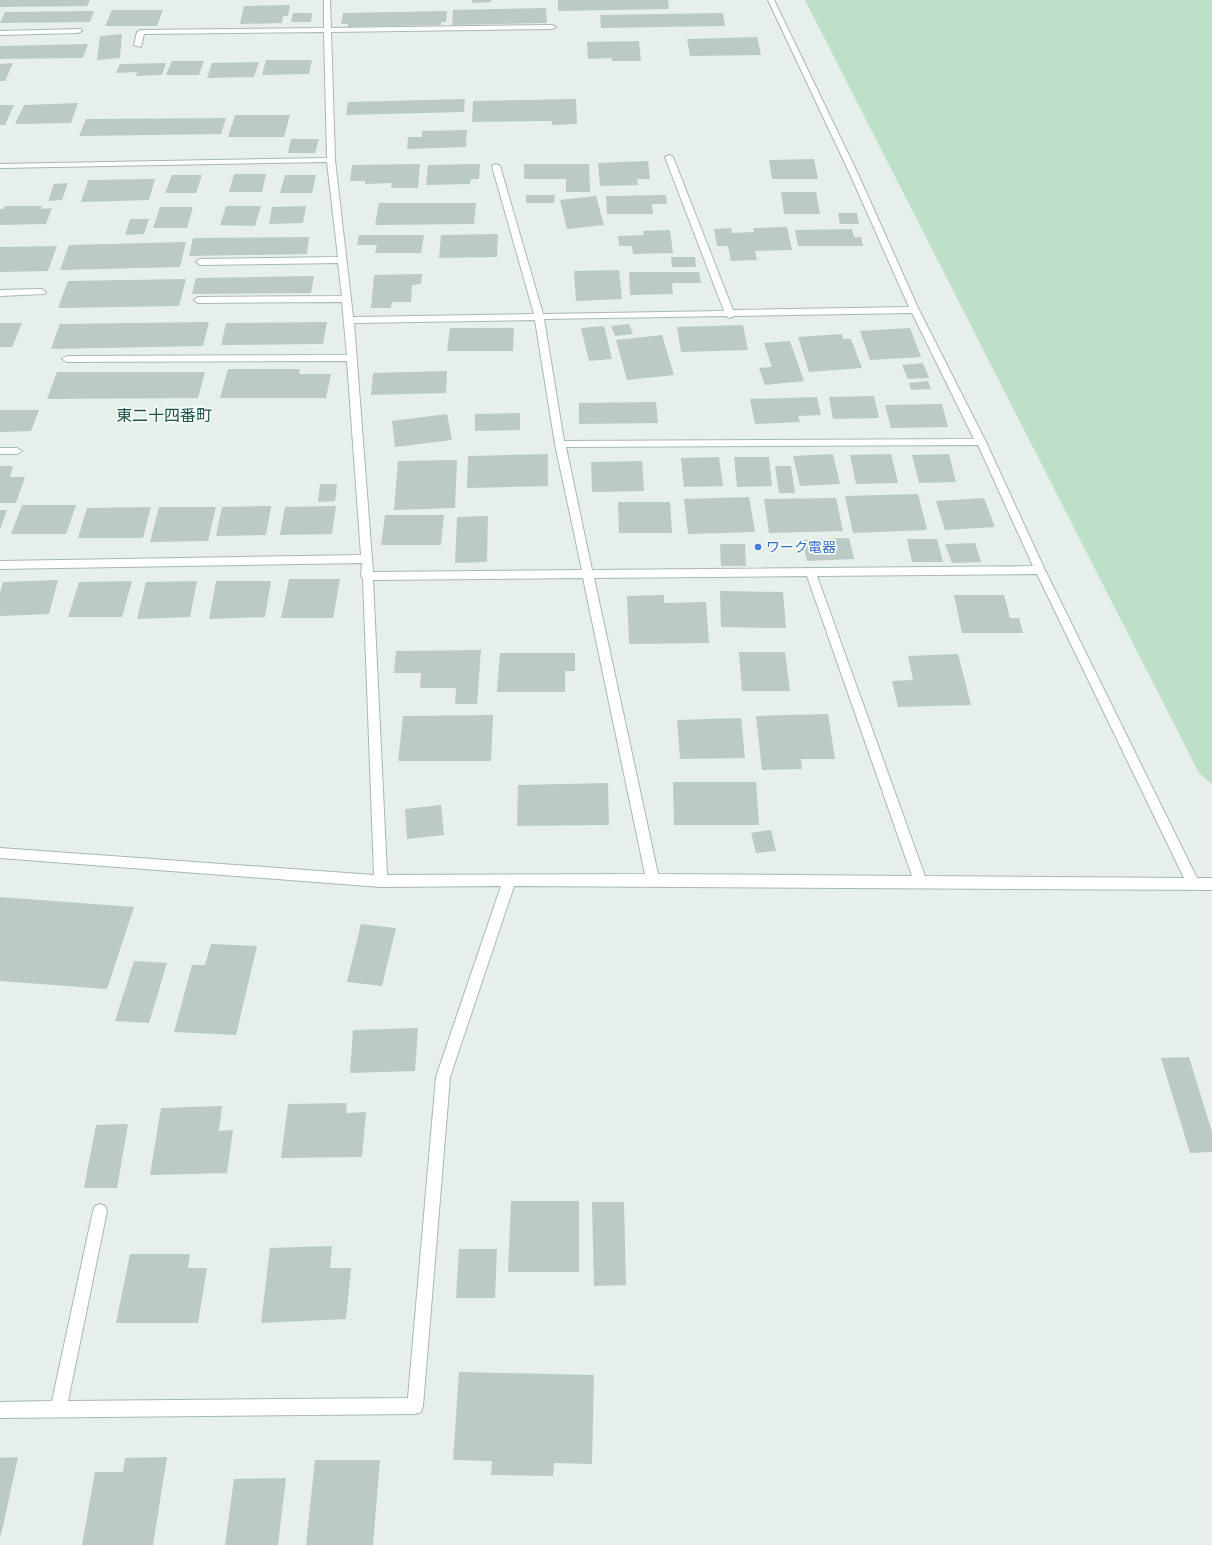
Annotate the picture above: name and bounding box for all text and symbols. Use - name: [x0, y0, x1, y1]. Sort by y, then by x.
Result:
- district label: 東二十四番町: [116, 406, 212, 424]
- place label: ワーク電器: [766, 539, 836, 555]
- marker: ワーク電器: [753, 542, 763, 552]

